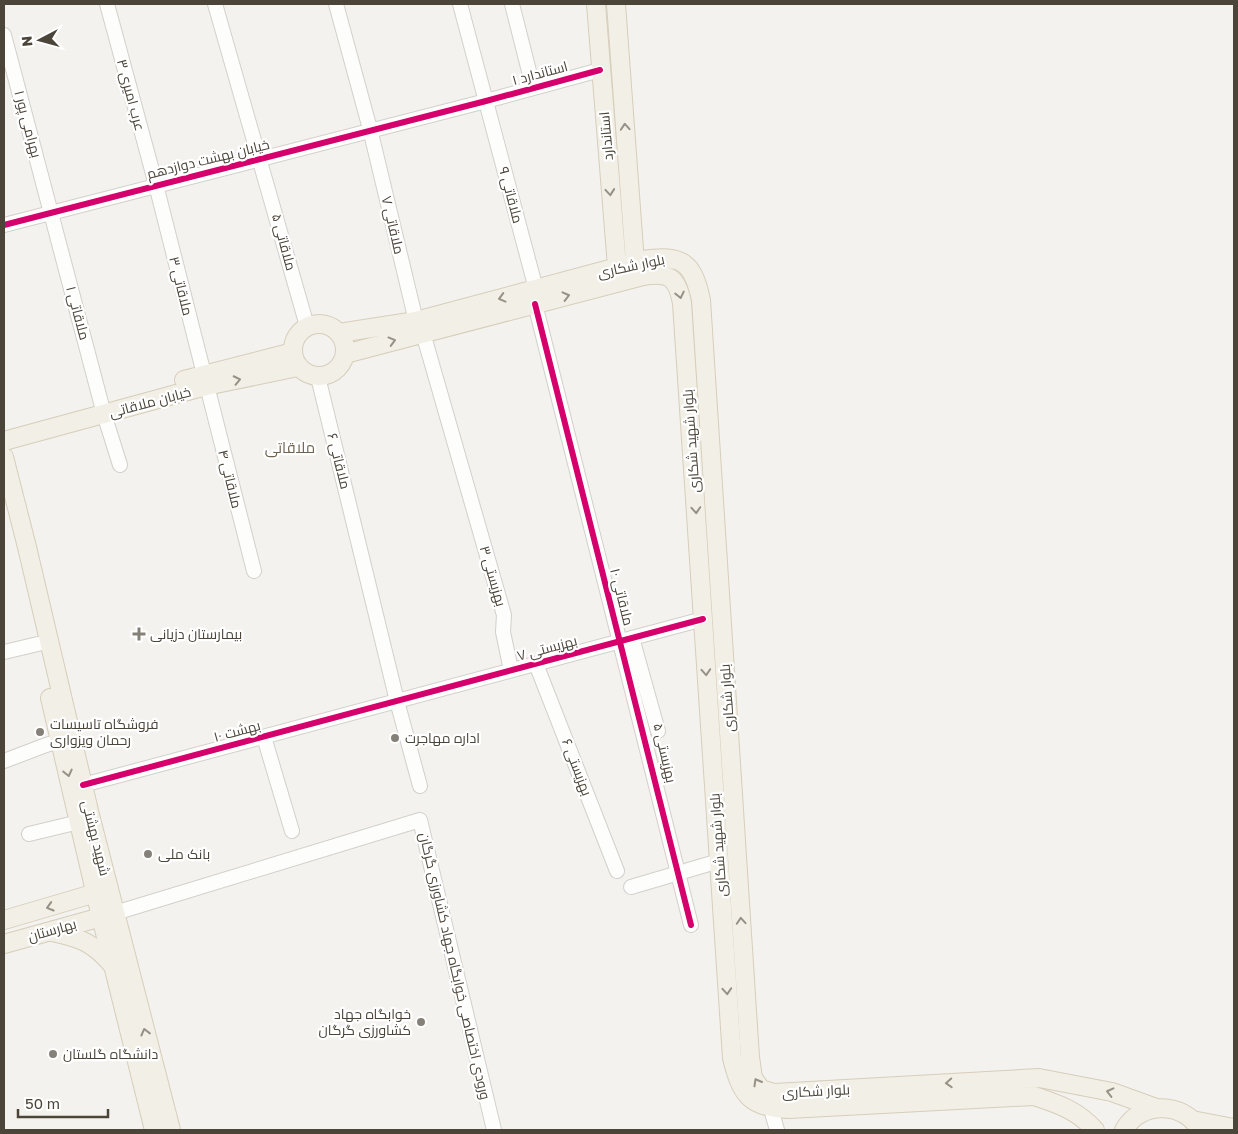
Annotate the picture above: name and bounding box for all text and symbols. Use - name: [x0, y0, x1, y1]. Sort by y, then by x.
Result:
- north arrow: [15, 15, 65, 65]
- text: N: [18, 35, 36, 48]
- street label: ۳ عرب امیری: [114, 57, 149, 133]
- street label: استاندارد ۱: [510, 57, 570, 88]
- street label: ۱ بهرامی پور: [9, 88, 46, 160]
- street label: استاندارد: [595, 111, 616, 161]
- one-way arrow: [620, 122, 631, 130]
- street label: خیابان بهشت دوازدهم: [145, 135, 271, 184]
- street label: ملاقاتی ۹: [496, 165, 527, 225]
- one-way arrow: [605, 188, 616, 196]
- street label: ۷ ملاقاتی: [379, 194, 408, 256]
- street label: ملاقاتی ۵: [269, 212, 300, 272]
- street label: بلوار شکاری: [596, 250, 666, 281]
- street label: ملاقاتی ۳: [166, 255, 197, 317]
- street label: ملاقاتی ۱: [63, 284, 94, 342]
- one-way arrow: [562, 291, 571, 302]
- one-way arrow: [675, 291, 685, 300]
- one-way arrow: [498, 292, 506, 303]
- one-way arrow: [387, 337, 395, 347]
- one-way arrow: [232, 375, 241, 385]
- street label: خیابان ملاقاتی: [107, 382, 193, 421]
- street label: بلوار شهید شکاری: [678, 388, 703, 494]
- street label: ۶ ملاقاتی: [324, 431, 355, 491]
- district label: ملاقاتی: [265, 438, 315, 458]
- street label: ملاقاتی ۴: [215, 448, 246, 510]
- one-way arrow: [690, 506, 701, 514]
- street label: ۳ بهزیستی: [477, 544, 510, 608]
- street label: ۱۰ ملاقاتی: [607, 566, 638, 627]
- place label: بیمارستان دزیانی: [150, 625, 242, 642]
- marker: بیمارستان دزیانی: [132, 627, 146, 641]
- street label: ۷ بهزیستی: [515, 631, 579, 664]
- street label: بلوار شکاری: [716, 663, 737, 733]
- one-way arrow: [701, 668, 712, 676]
- place label: فروشگاه تاسیسات رحمان ویزواری: [50, 715, 158, 748]
- street label: بهشت ۱۰: [212, 716, 262, 745]
- street label: ۵ بهزیستی: [650, 721, 681, 784]
- marker: فروشگاه تاسیسات رحمان ویزواری: [34, 726, 46, 738]
- place label: اداره مهاجرت: [405, 729, 480, 746]
- marker: اداره مهاجرت: [389, 732, 401, 744]
- street label: بهزیستی ۶: [559, 736, 596, 798]
- one-way arrow: [62, 769, 73, 778]
- street label: بلوار شهید شکاری: [705, 792, 730, 898]
- street label: شهید بهشتی: [79, 798, 114, 878]
- street label: ورودی اختصاصی خوابگاه جهاد کشاورزی گرگان: [416, 831, 495, 1101]
- place label: بانک ملی: [158, 845, 210, 862]
- marker: بانک ملی: [142, 848, 154, 860]
- one-way arrow: [46, 901, 54, 911]
- street label: بهارستان: [26, 914, 78, 945]
- one-way arrow: [736, 917, 747, 925]
- one-way arrow: [722, 988, 733, 996]
- place label: خوابگاه جهاد کشاورزی گرگان: [318, 1005, 411, 1038]
- marker: خوابگاه جهاد کشاورزی گرگان: [415, 1016, 427, 1028]
- one-way arrow: [141, 1029, 151, 1037]
- place label: دانشگاه گلستان: [63, 1045, 158, 1062]
- marker: دانشگاه گلستان: [47, 1048, 59, 1060]
- one-way arrow: [753, 1078, 763, 1087]
- one-way arrow: [945, 1078, 953, 1089]
- street label: بلوار شکاری: [781, 1080, 850, 1101]
- scale bar: [18, 1086, 108, 1118]
- one-way arrow: [1107, 1088, 1115, 1098]
- text: 50 m: [25, 1094, 60, 1112]

